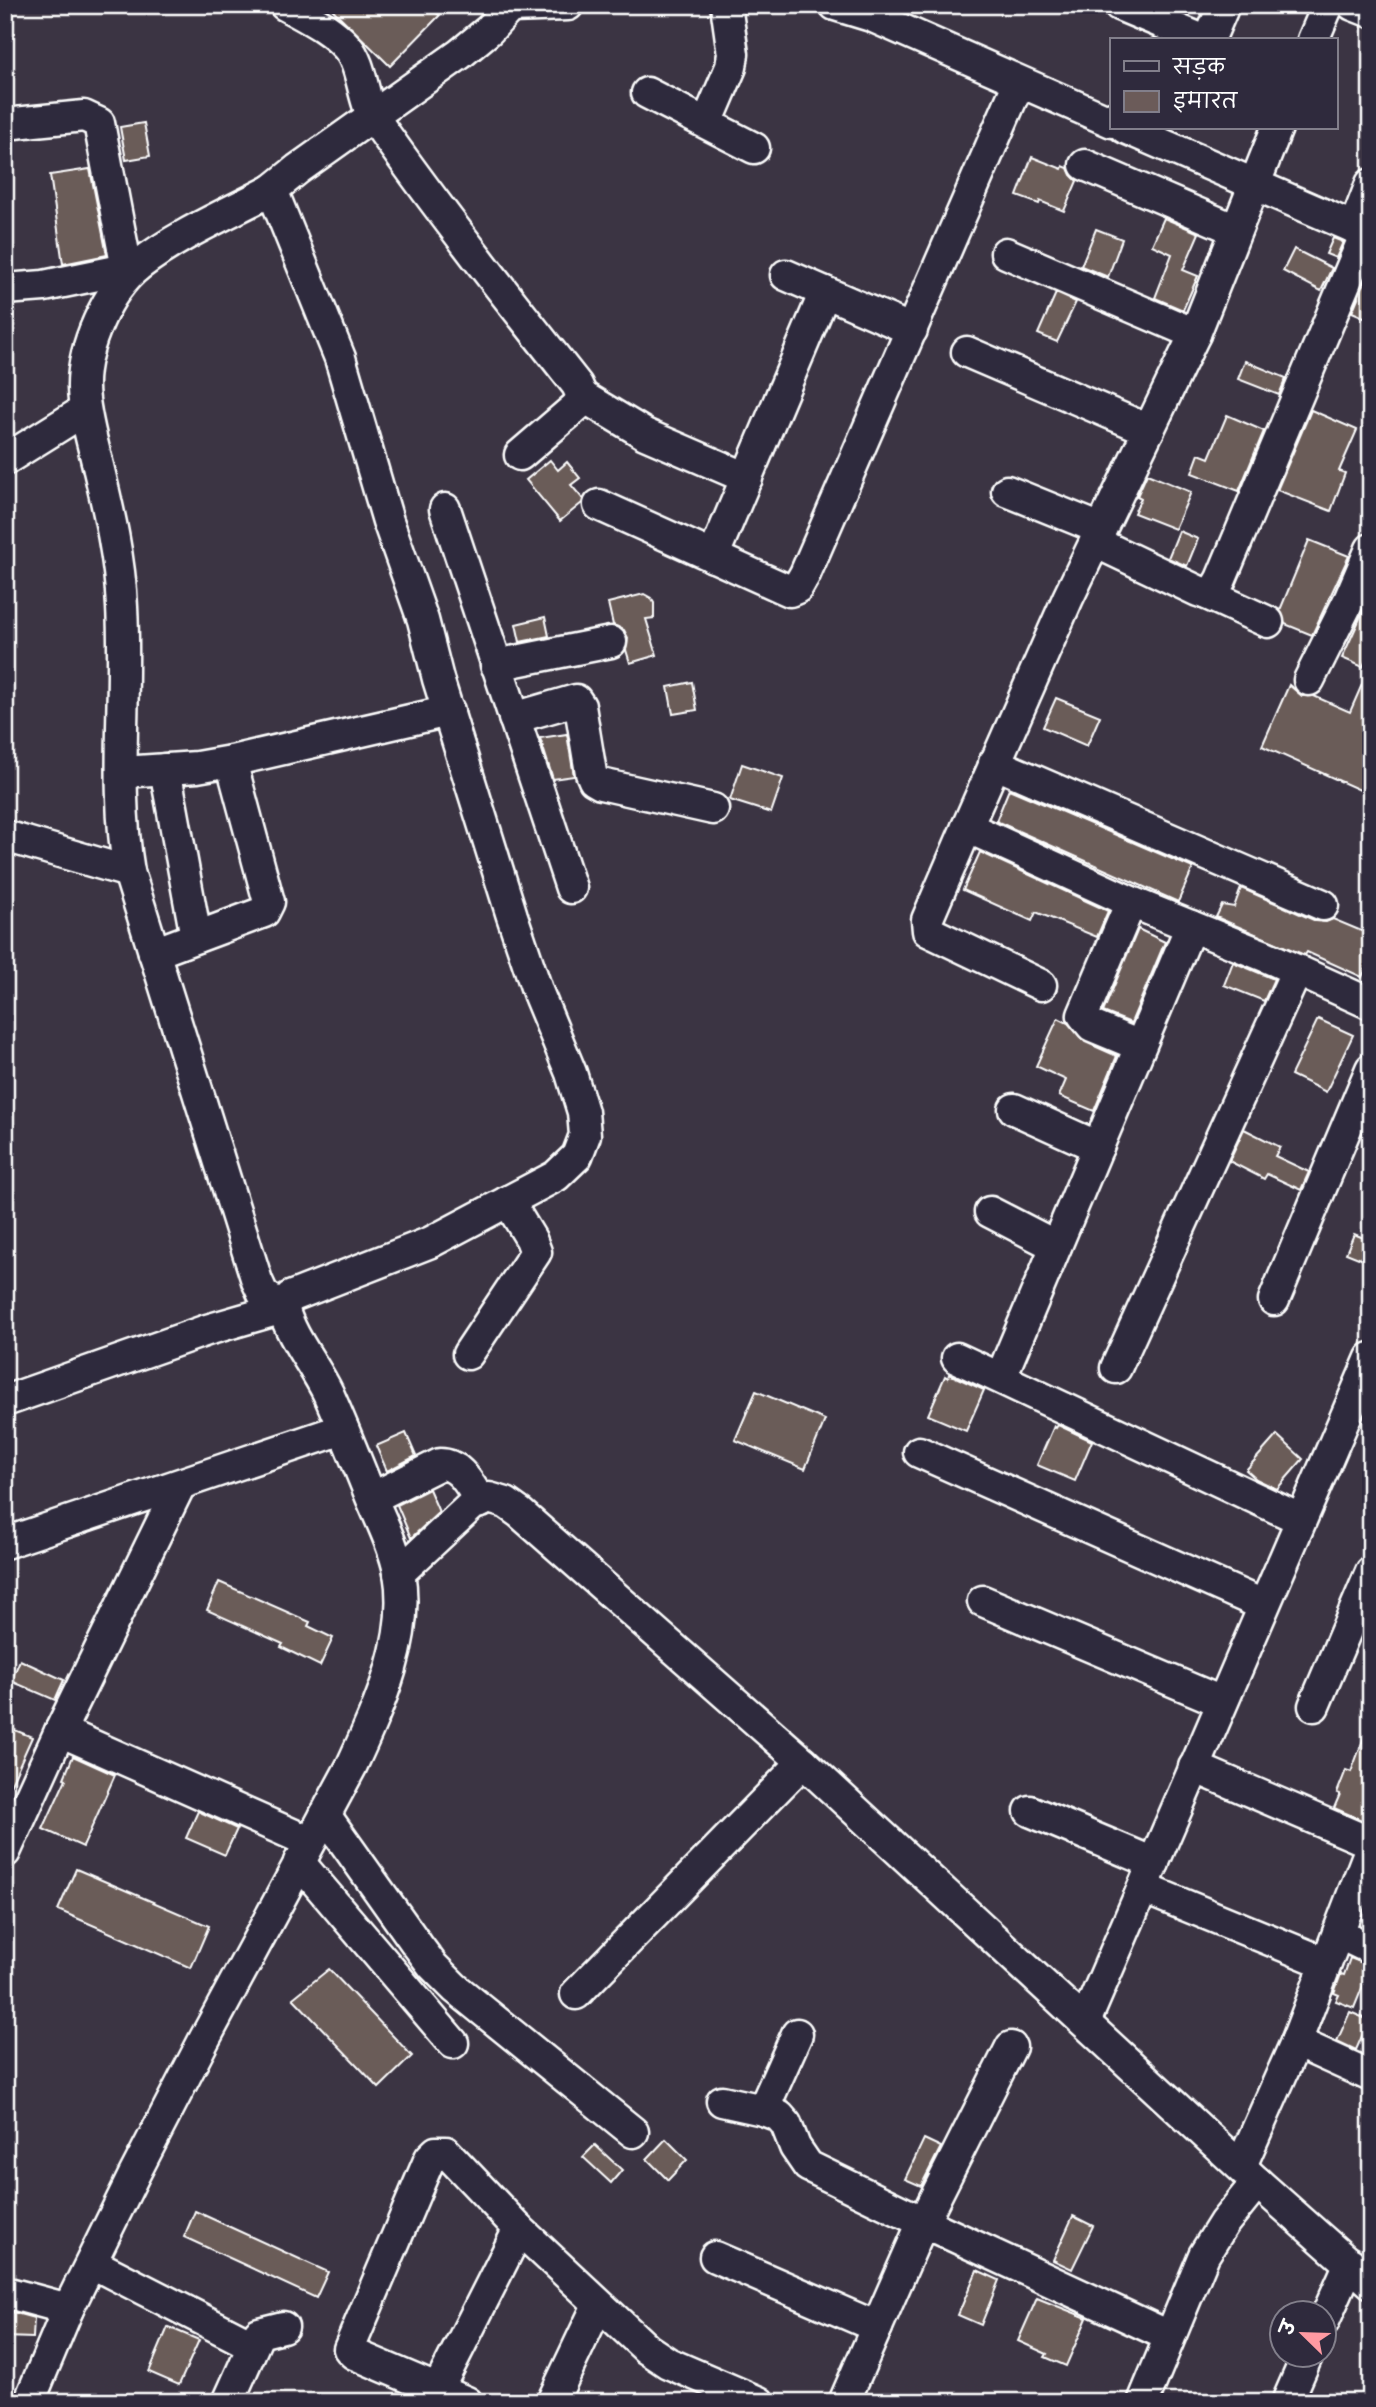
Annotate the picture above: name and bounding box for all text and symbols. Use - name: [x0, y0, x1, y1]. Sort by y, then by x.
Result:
- legend: [1110, 38, 1338, 130]
- text: सड़क: [1172, 54, 1226, 84]
- text: इमारत: [1173, 88, 1239, 118]
- north arrow: [1268, 2298, 1338, 2368]
- text: उ: [1274, 2315, 1305, 2341]

